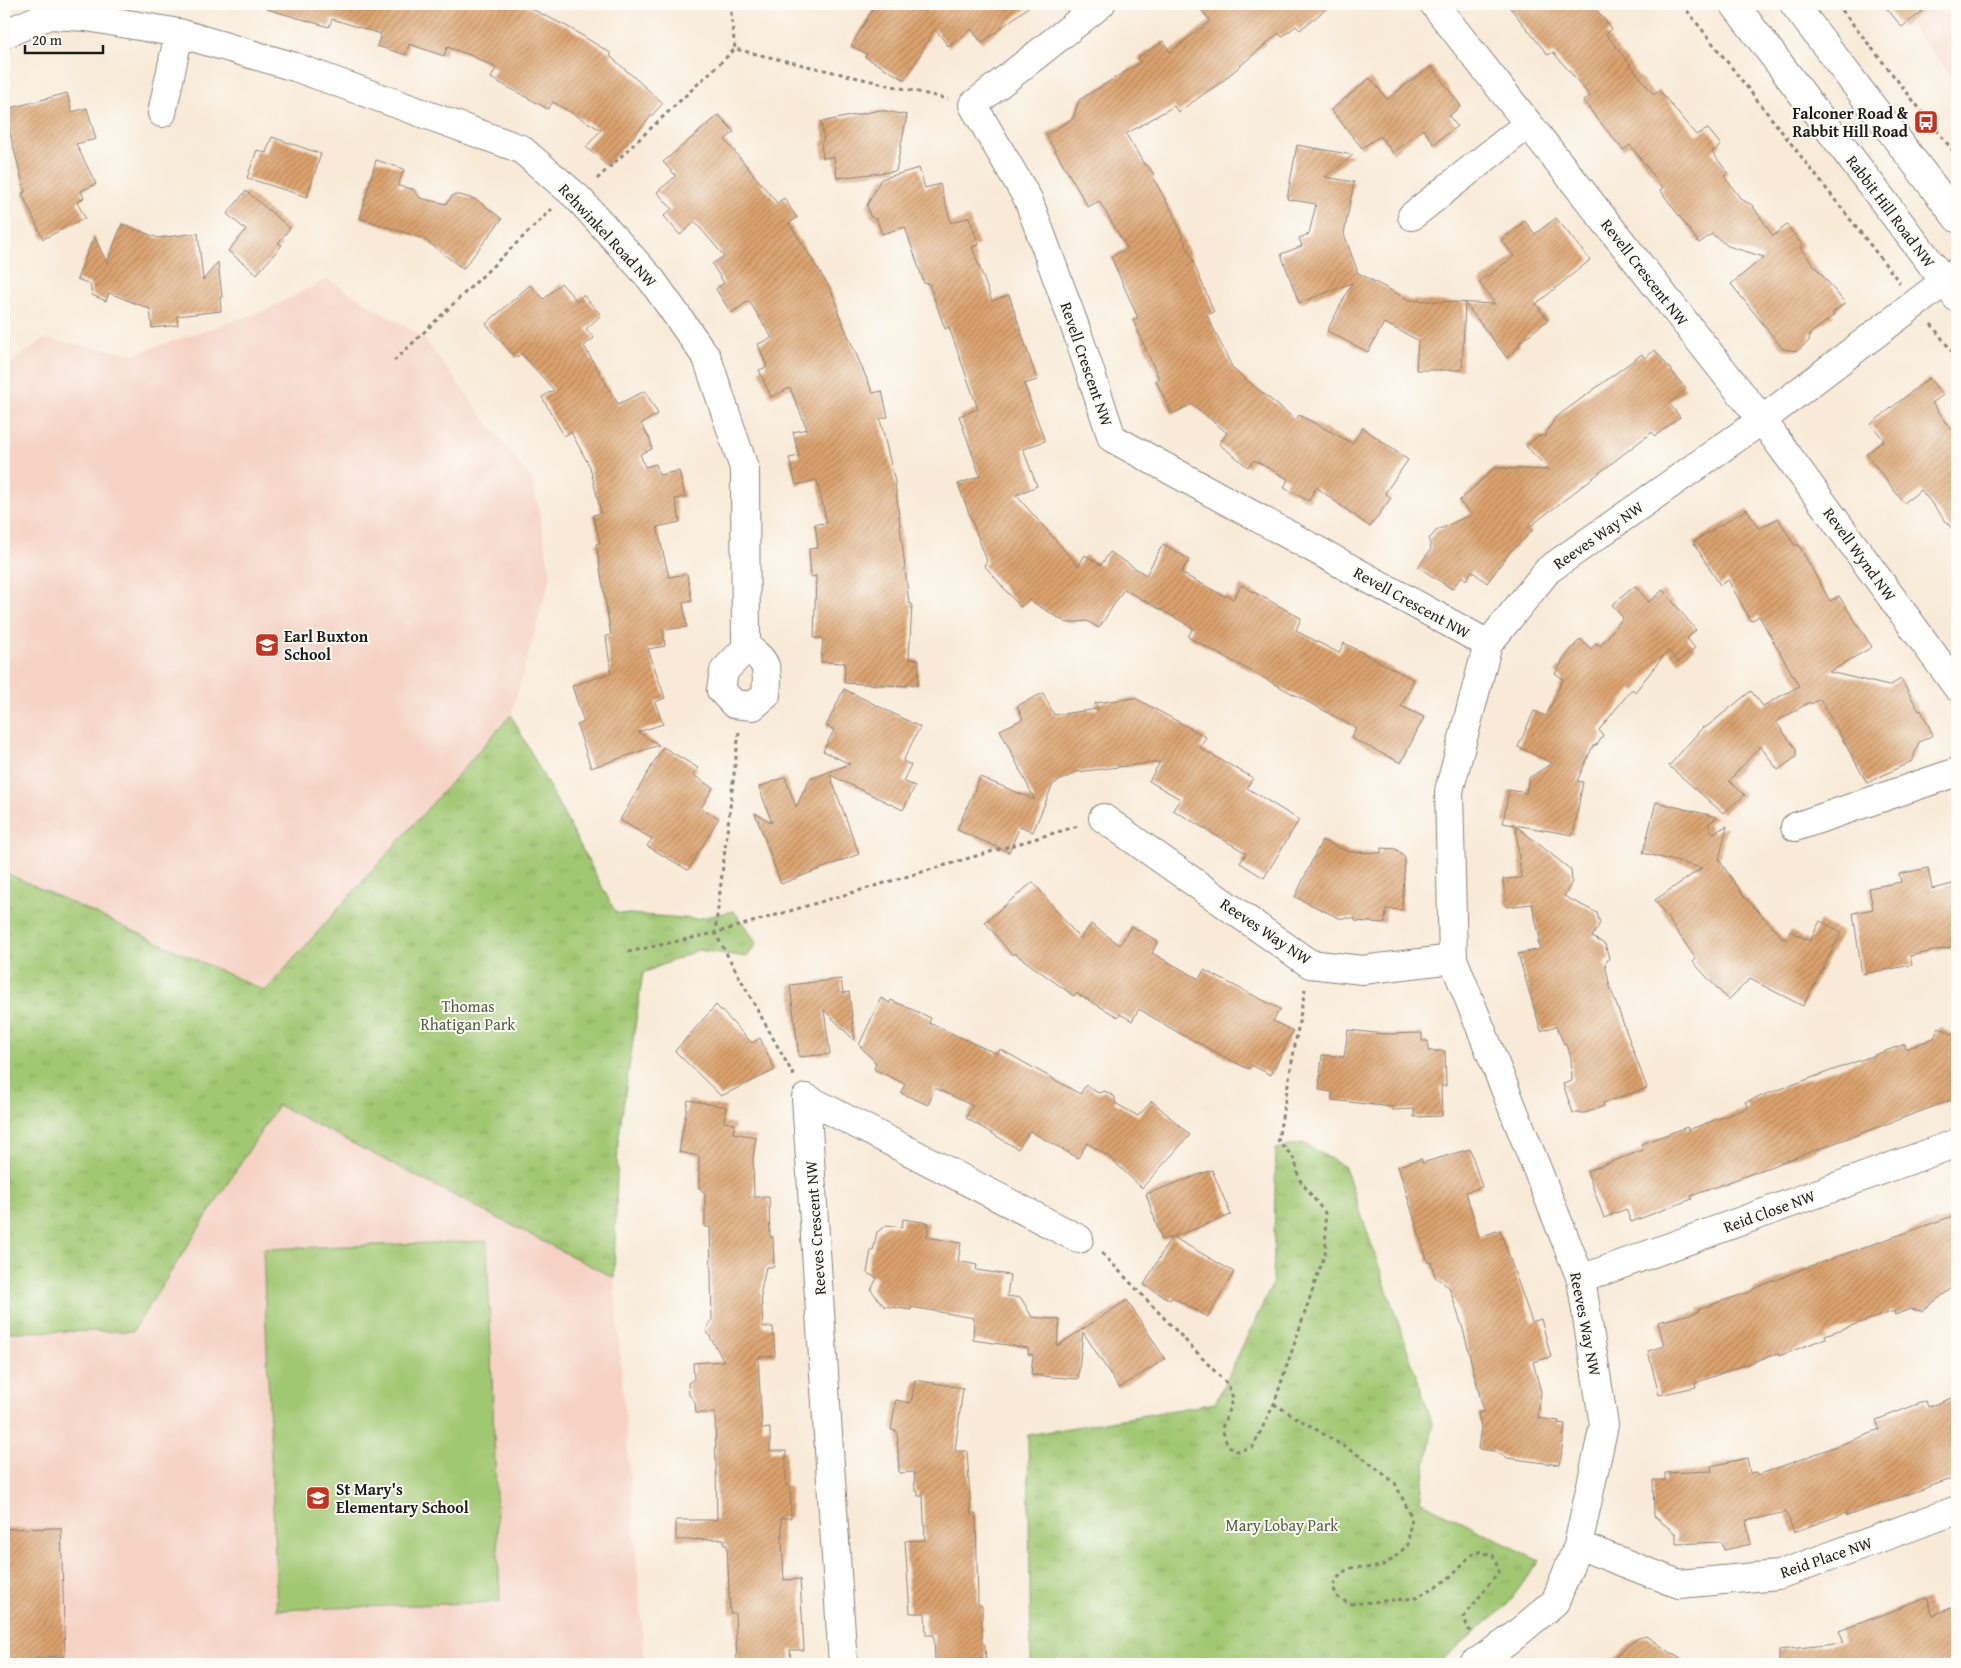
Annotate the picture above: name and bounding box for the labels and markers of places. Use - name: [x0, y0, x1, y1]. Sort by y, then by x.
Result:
- place label: Falconer Road & Rabbit Hill Road: [1793, 101, 1909, 143]
- bus stop icon: Falconer Road & Rabbit Hill Road: [1913, 109, 1939, 135]
- place label: Earl Buxton School: [284, 624, 369, 666]
- school or university icon: Earl Buxton School: [254, 632, 280, 658]
- place label: St Mary's Elementary School: [336, 1477, 469, 1519]
- school or university icon: St Mary's Elementary School: [305, 1485, 331, 1511]

